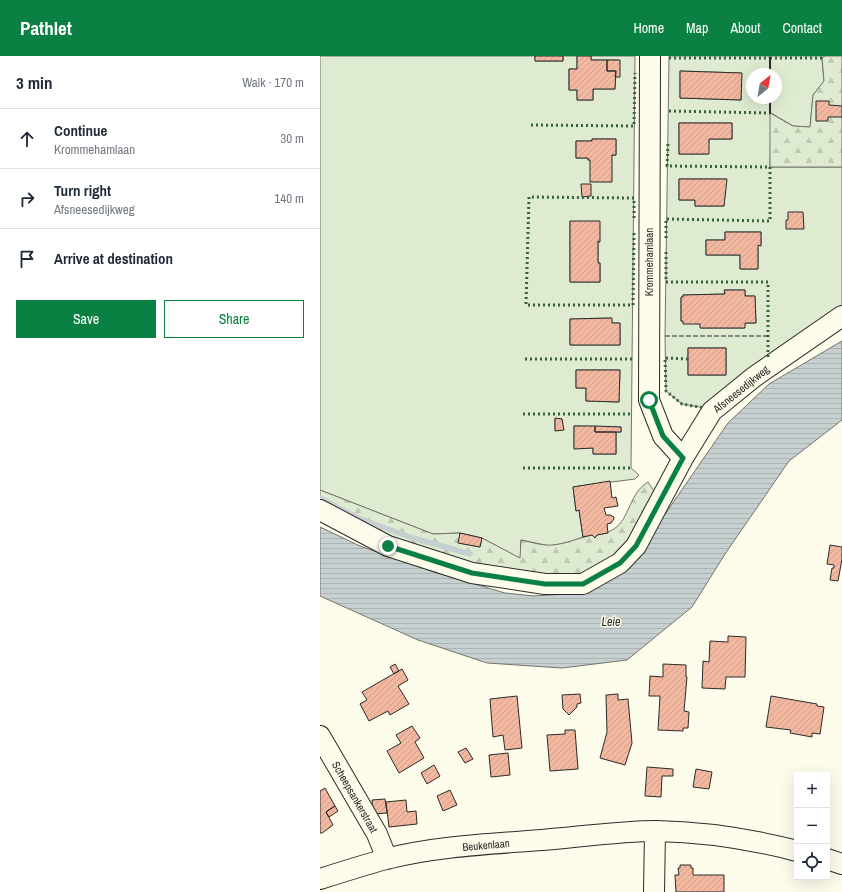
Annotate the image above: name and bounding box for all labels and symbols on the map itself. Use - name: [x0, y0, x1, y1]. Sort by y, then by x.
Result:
- north arrow: [746, 68, 782, 104]
- street label: Krommehamlaan: [642, 228, 656, 296]
- street label: Afsneesedijkweg: [709, 362, 772, 417]
- route start: [640, 391, 658, 409]
- route end: [379, 537, 397, 555]
- water label: Leie: [601, 614, 621, 630]
- street label: Scheepsankerstraat: [329, 759, 381, 836]
- street label: Beukenlaan: [462, 836, 510, 854]

